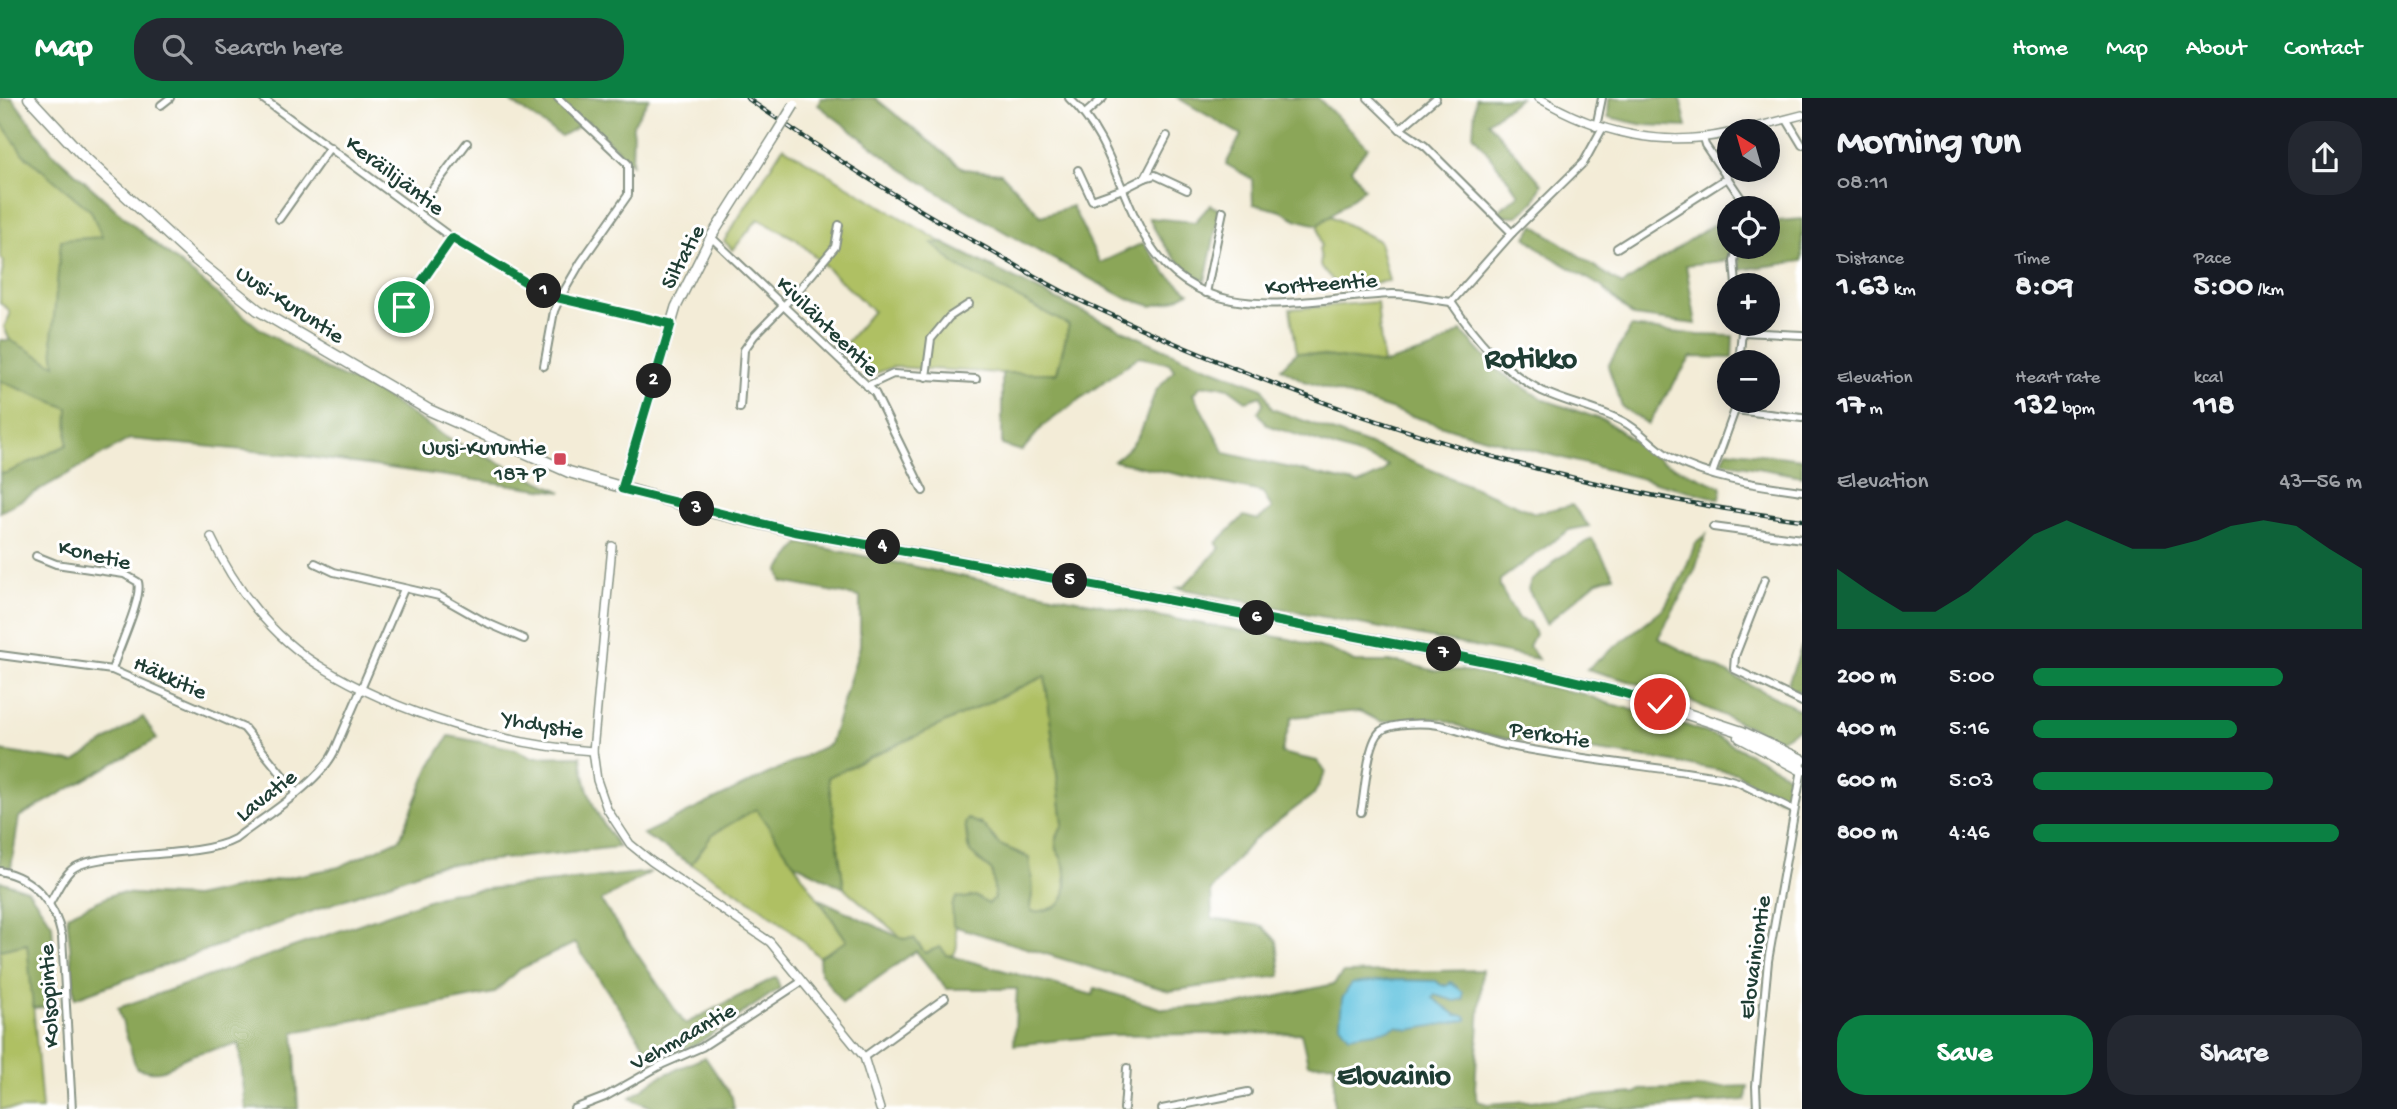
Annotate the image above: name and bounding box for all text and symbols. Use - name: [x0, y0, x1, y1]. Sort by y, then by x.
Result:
- search box: [134, 18, 624, 81]
- text: Map: [35, 30, 92, 68]
- icon: search: [158, 30, 196, 68]
- text: Search here: [214, 34, 343, 65]
- text: Home: [2012, 35, 2068, 64]
- text: Map: [2106, 35, 2148, 64]
- text: About: [2186, 35, 2246, 64]
- text: Contact: [2284, 35, 2362, 64]
- north arrow: [1717, 119, 1780, 182]
- map controls: [1717, 119, 1780, 413]
- button: share: [2288, 121, 2362, 195]
- text: Morning run: [1837, 122, 2021, 166]
- street label: Keräilijäntie: [339, 131, 450, 223]
- text: 08:11: [1837, 170, 1888, 197]
- button: locate: [1717, 196, 1780, 259]
- street label: Siltatie: [656, 220, 713, 294]
- text: Distance: [1837, 248, 1904, 271]
- text: Time: [2015, 248, 2050, 271]
- text: Pace: [2194, 248, 2231, 271]
- street label: Uusi-Kuruntie: [230, 261, 350, 352]
- street label: Kortteentie: [1264, 268, 1379, 303]
- text: 1.63: [1837, 271, 1889, 306]
- text: 8:09: [2015, 271, 2073, 306]
- text: 5:00: [2194, 271, 2253, 306]
- street label: Kivilähteentie: [769, 272, 885, 384]
- button: +: [1717, 273, 1780, 336]
- pin: 1: [526, 274, 562, 308]
- pin: [374, 277, 434, 337]
- text: 1: [540, 279, 547, 302]
- text: km: [1889, 279, 1916, 302]
- text: /km: [2253, 279, 2284, 302]
- icon: arrive: [385, 288, 423, 326]
- district label: Rotikko: [1484, 344, 1578, 379]
- button: −: [1717, 350, 1780, 413]
- pin: 2: [636, 364, 672, 398]
- text: Elevation: [1837, 367, 1913, 390]
- text: Heart rate: [2015, 367, 2100, 390]
- text: kcal: [2194, 367, 2223, 390]
- text: 2: [649, 369, 658, 392]
- text: 17: [1837, 390, 1865, 425]
- text: 132: [2015, 390, 2058, 425]
- text: 118: [2194, 390, 2234, 425]
- text: m: [1865, 398, 1883, 421]
- text: bpm: [2058, 398, 2095, 421]
- place label: Uusi-Kuruntie 187 P: [422, 436, 547, 489]
- marker: Uusi-Kuruntie 187 P: [552, 451, 568, 467]
- text: Elevation: [1837, 469, 1928, 496]
- text: 43–56 m: [2280, 469, 2362, 496]
- pin: 3: [680, 492, 714, 526]
- text: 3: [692, 497, 701, 520]
- pin: 4: [866, 530, 900, 564]
- street label: Konetie: [55, 535, 134, 578]
- text: 4: [878, 535, 887, 558]
- pin: 5: [1052, 564, 1088, 598]
- text: 5: [1065, 569, 1075, 592]
- pin: 6: [1240, 601, 1274, 636]
- text: 6: [1252, 606, 1261, 629]
- pin: 7: [1426, 636, 1462, 672]
- text: 7: [1439, 642, 1448, 665]
- street label: Häkkitie: [129, 651, 212, 708]
- text: 200 m: [1837, 664, 1896, 691]
- text: 5:00: [1949, 664, 1994, 691]
- pin: [1630, 674, 1690, 734]
- icon: check: [1641, 685, 1679, 723]
- street label: Yhdystie: [497, 706, 586, 747]
- text: 400 m: [1837, 716, 1896, 743]
- text: 5:16: [1949, 716, 1989, 743]
- street label: Perkotie: [1506, 717, 1593, 756]
- street label: Lavatie: [231, 764, 304, 829]
- text: 600 m: [1837, 768, 1897, 795]
- text: 5:03: [1949, 768, 1993, 795]
- text: 800 m: [1837, 820, 1898, 847]
- text: 4:46: [1949, 820, 1990, 847]
- street label: Elovainiontie: [1734, 893, 1779, 1021]
- street label: Kolsopintie: [34, 942, 67, 1048]
- street label: Vehmaantie: [626, 998, 742, 1078]
- button: Save: [1837, 1015, 2093, 1095]
- button: Share: [2107, 1015, 2362, 1095]
- district label: Elovainio: [1337, 1061, 1451, 1096]

